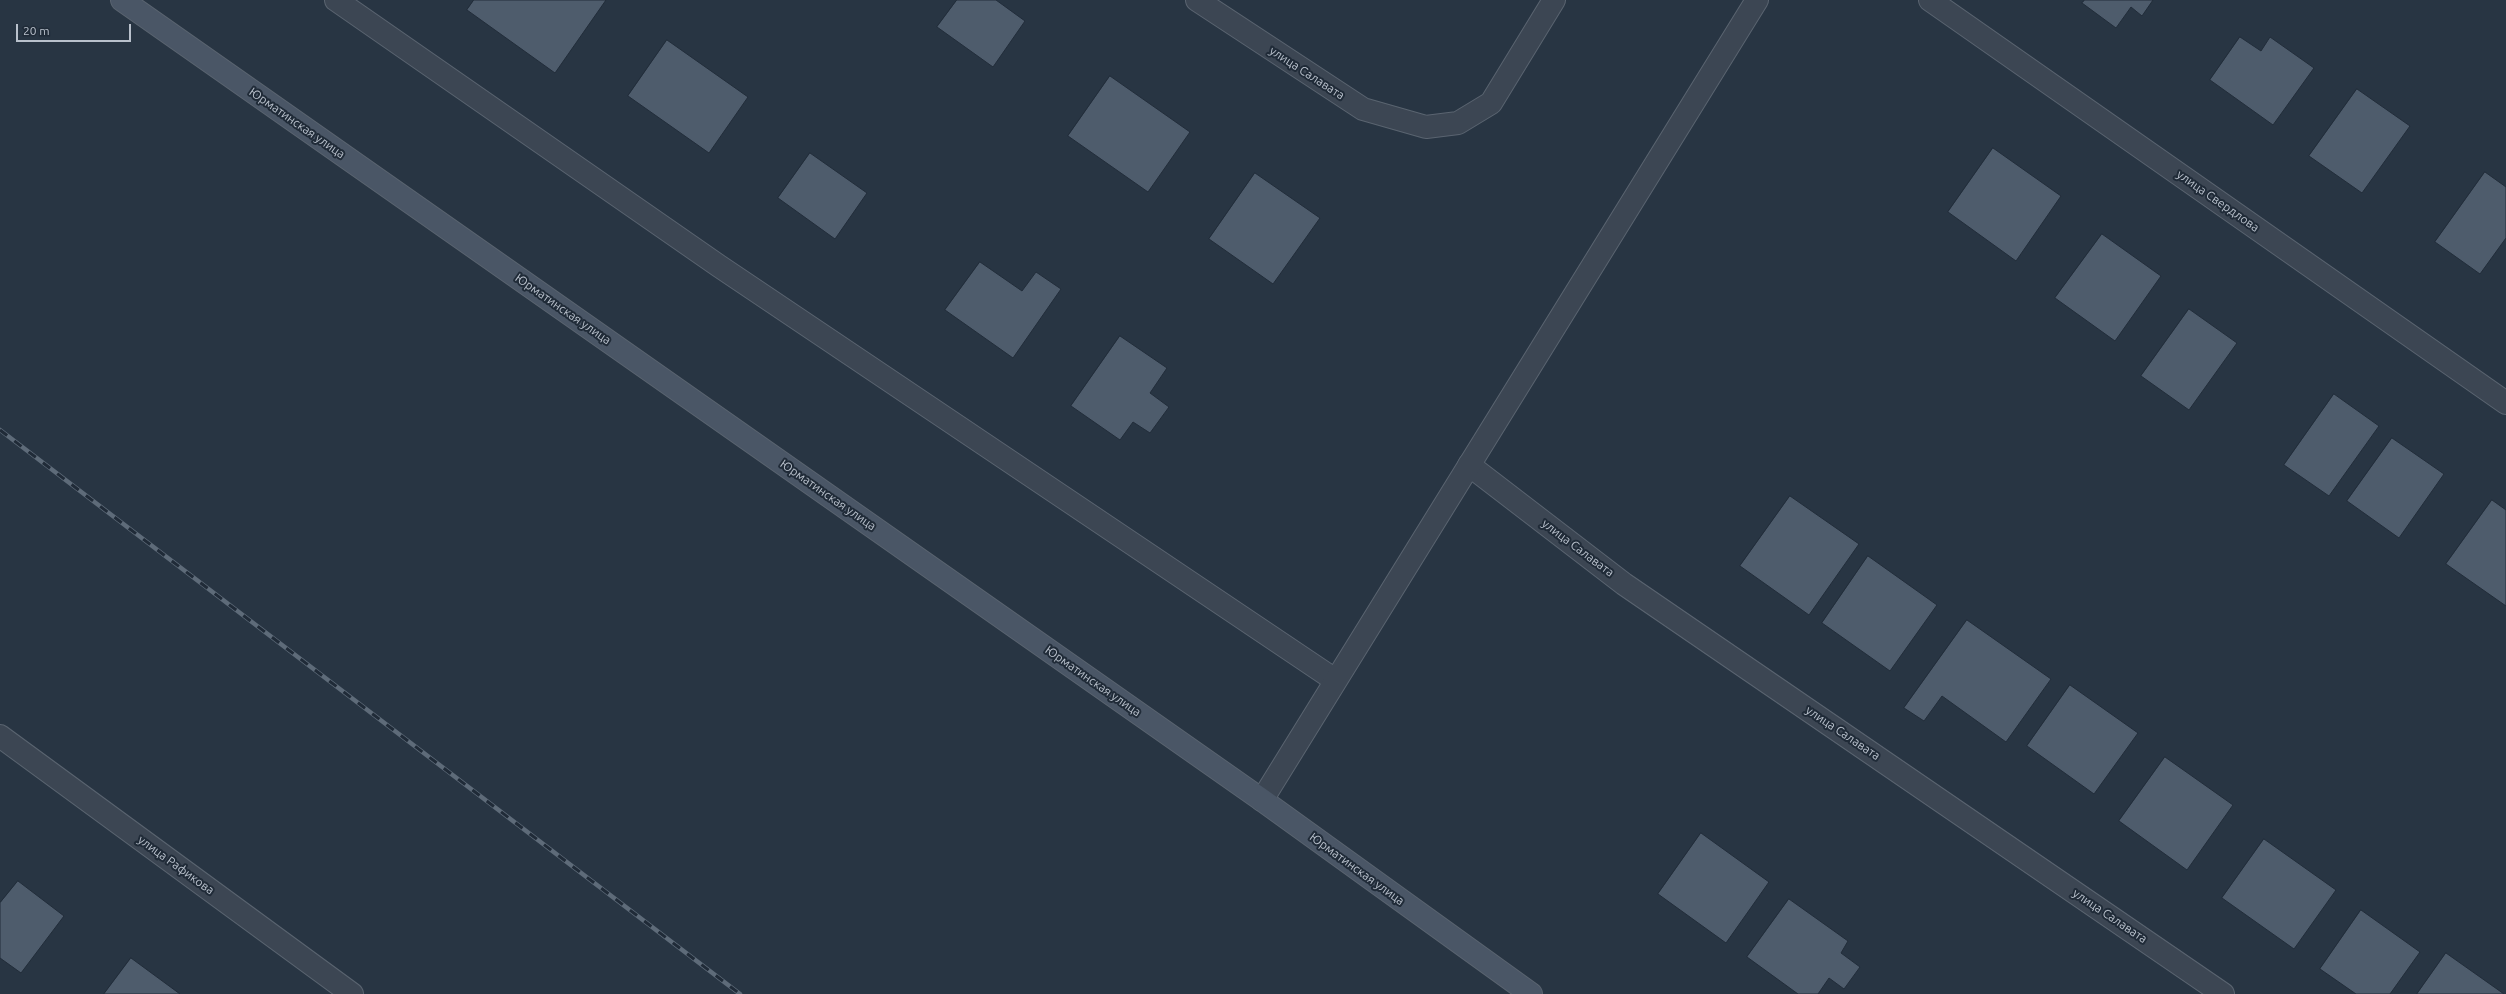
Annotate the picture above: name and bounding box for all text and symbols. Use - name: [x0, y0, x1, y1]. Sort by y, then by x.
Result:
- scale bar: [18, 16, 133, 42]
- text: 20 m: [23, 24, 50, 37]
- street label: улица Салавата: [1267, 43, 1347, 103]
- street label: Юрматинская улица: [246, 85, 348, 161]
- street label: улица Свердлова: [2174, 167, 2262, 235]
- street label: Юрматинская улица: [512, 271, 614, 347]
- street label: Юрматинская улица: [777, 457, 879, 533]
- street label: улица Салавата: [1539, 516, 1617, 580]
- street label: Юрматинская улица: [1042, 643, 1144, 719]
- street label: улица Салавата: [1803, 703, 1883, 763]
- street label: Юрматинская улица: [1307, 830, 1407, 908]
- street label: улица Рафикова: [135, 832, 217, 898]
- street label: улица Салавата: [2070, 886, 2150, 946]

